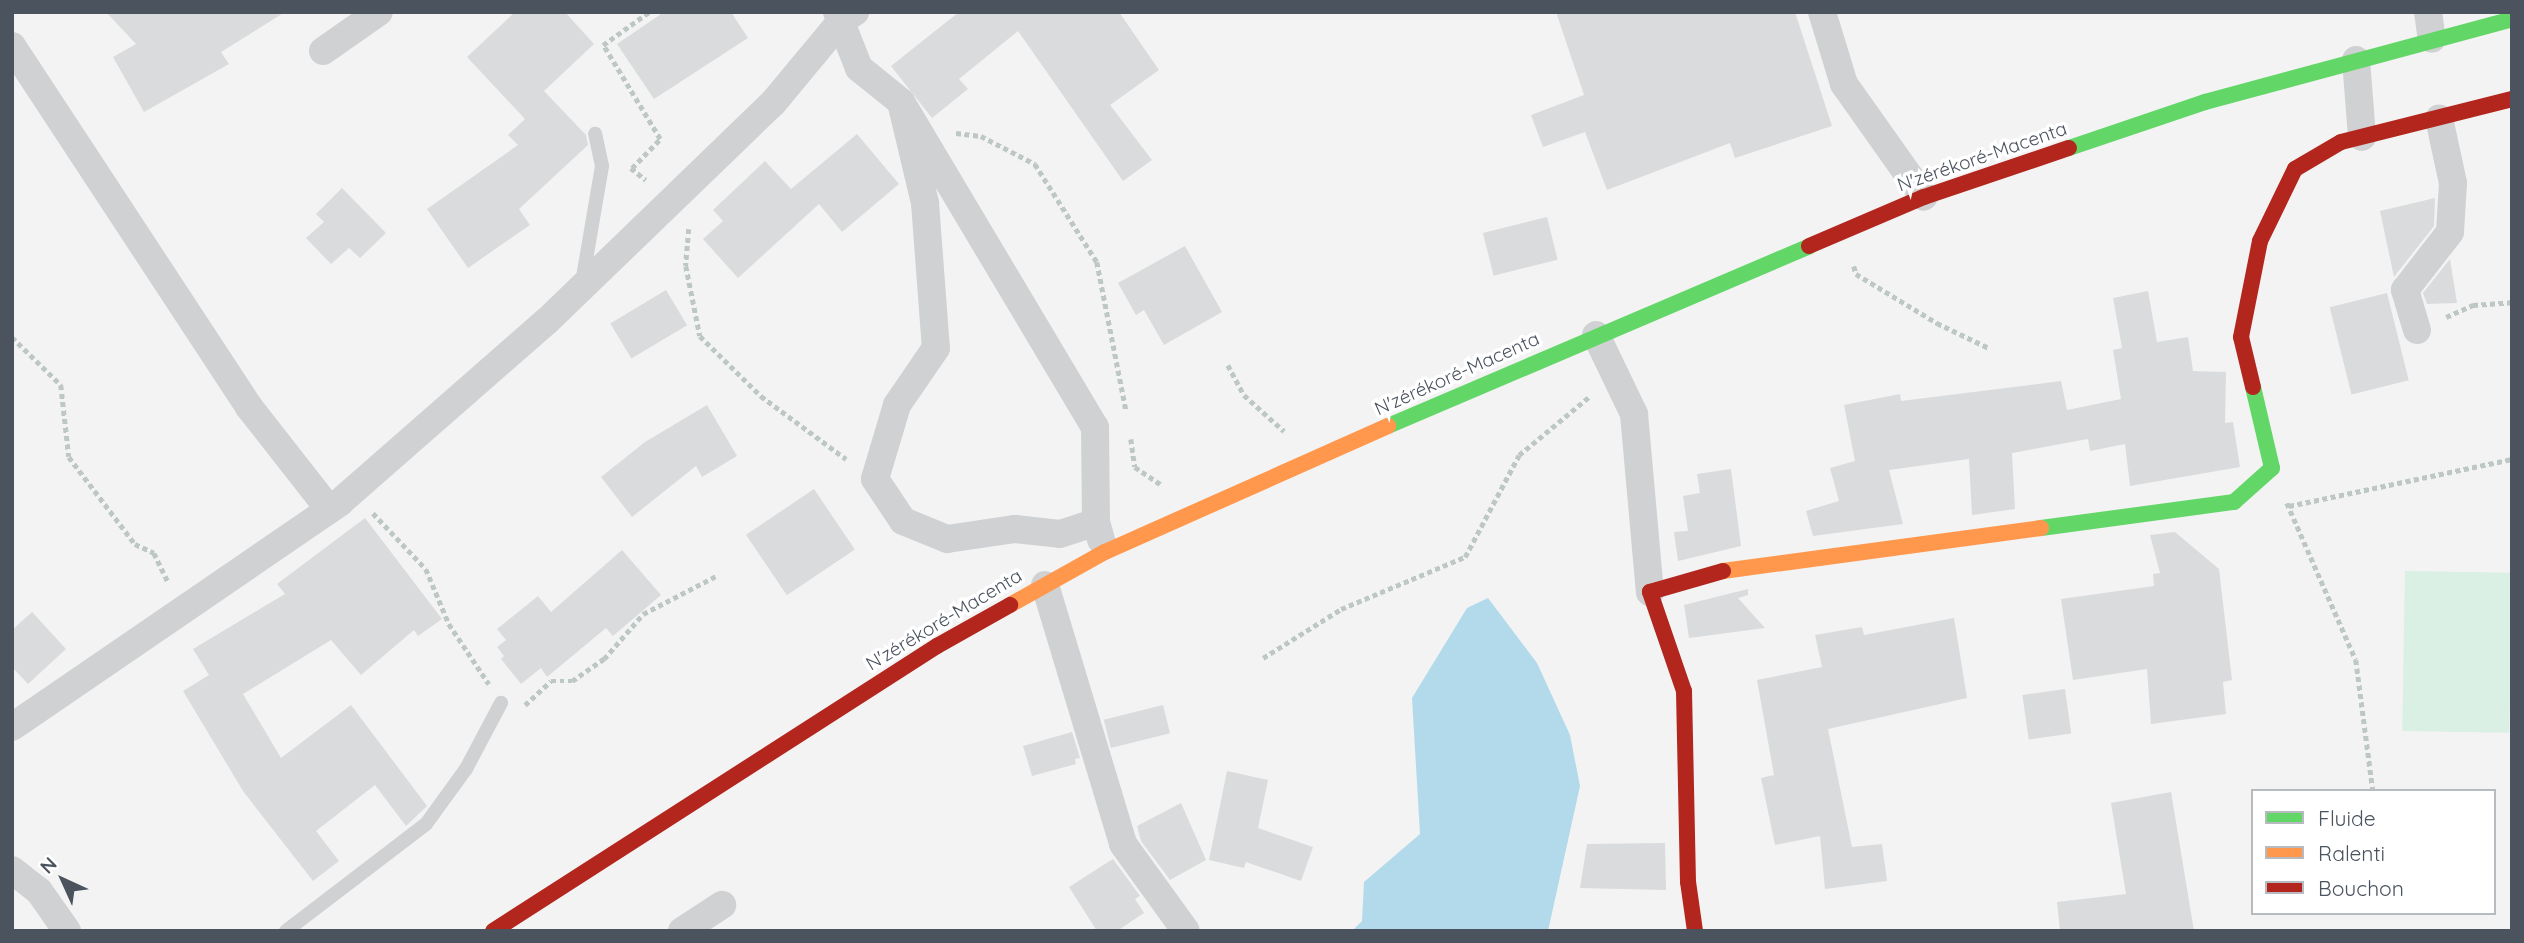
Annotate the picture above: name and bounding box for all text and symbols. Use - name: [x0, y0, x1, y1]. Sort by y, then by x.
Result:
- street label: N'zérékoré-Macenta: [1894, 117, 2070, 197]
- street label: N'zérékoré-Macenta: [1371, 327, 1543, 421]
- street label: N'zérékoré-Macenta: [862, 564, 1026, 676]
- legend: [2251, 789, 2496, 915]
- text: Fluide: [2318, 805, 2376, 831]
- text: Ralenti: [2318, 840, 2385, 866]
- north arrow: [28, 845, 98, 915]
- text: N: [35, 852, 62, 879]
- text: Bouchon: [2318, 875, 2404, 901]

